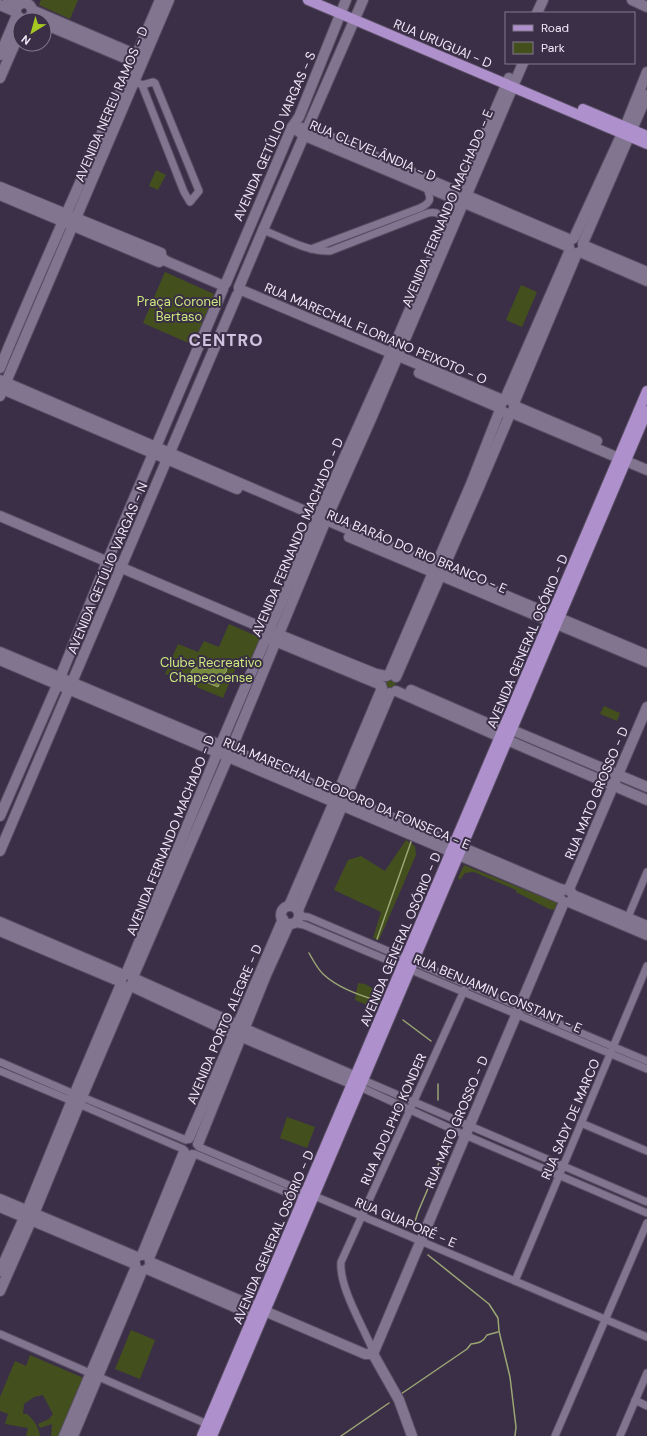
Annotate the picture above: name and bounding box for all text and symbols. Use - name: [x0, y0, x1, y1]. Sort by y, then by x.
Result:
- north arrow: [12, 12, 52, 52]
- legend: [505, 12, 635, 64]
- street label: RUA URUGUAI - D: [391, 15, 495, 72]
- text: Road: [541, 20, 569, 36]
- street label: AVENIDA NEREU RAMOS - D: [71, 24, 152, 184]
- text: N: [19, 32, 33, 48]
- text: Park: [541, 40, 565, 56]
- street label: AVENIDA GETÚLIO VARGAS - S: [228, 48, 320, 224]
- street label: AVENIDA FERNANDO MACHADO - E: [398, 107, 497, 310]
- street label: RUA CLEVELÂNDIA - D: [307, 116, 439, 185]
- street label: RUA MARECHAL FLORIANO PEIXOTO - O: [262, 279, 490, 388]
- park label: Praça Coronel Bertaso: [137, 293, 221, 325]
- district label: CENTRO: [188, 329, 264, 351]
- street label: AVENIDA FERNANDO MACHADO - D: [248, 435, 347, 639]
- street label: AVENIDA GETÚLIO VARGAS - N: [63, 479, 151, 657]
- street label: RUA BARÃO DO RIO BRANCO - E: [324, 506, 510, 597]
- street label: AVENIDA GENERAL OSÓRIO - D: [483, 552, 572, 731]
- park label: Clube Recreativo Chapecoense: [160, 654, 262, 686]
- street label: RUA MATO GROSSO - D: [561, 724, 632, 862]
- street label: AVENIDA FERNANDO MACHADO - D: [122, 732, 219, 938]
- street label: RUA MARECHAL DEODORO DA FONSECA - E: [221, 734, 473, 853]
- street label: AVENIDA GENERAL OSÓRIO - D: [356, 850, 445, 1029]
- street label: AVENIDA PORTO ALEGRE - D: [183, 942, 266, 1107]
- street label: RUA BENJAMIN CONSTANT - E: [411, 950, 585, 1037]
- street label: RUA ADOLPHO KONDER: [357, 1050, 430, 1188]
- street label: RUA MATO GROSSO - D: [421, 1053, 492, 1191]
- street label: RUA SADY DE MARCO: [537, 1056, 604, 1182]
- street label: AVENIDA GENERAL OSÓRIO - D: [229, 1148, 318, 1327]
- street label: RUA GUAPORÉ - E: [353, 1193, 459, 1251]

